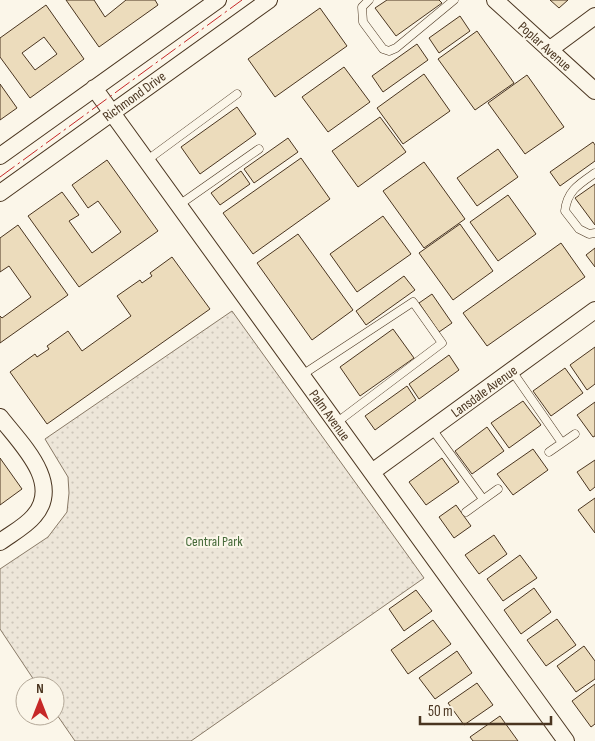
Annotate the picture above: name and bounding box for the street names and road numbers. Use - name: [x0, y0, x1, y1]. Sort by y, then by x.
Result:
- street label: Poplar Avenue: [514, 18, 575, 75]
- street label: Richmond Drive: [99, 68, 169, 125]
- street label: Lansdale Avenue: [448, 362, 521, 421]
- street label: Palm Avenue: [305, 386, 354, 444]

